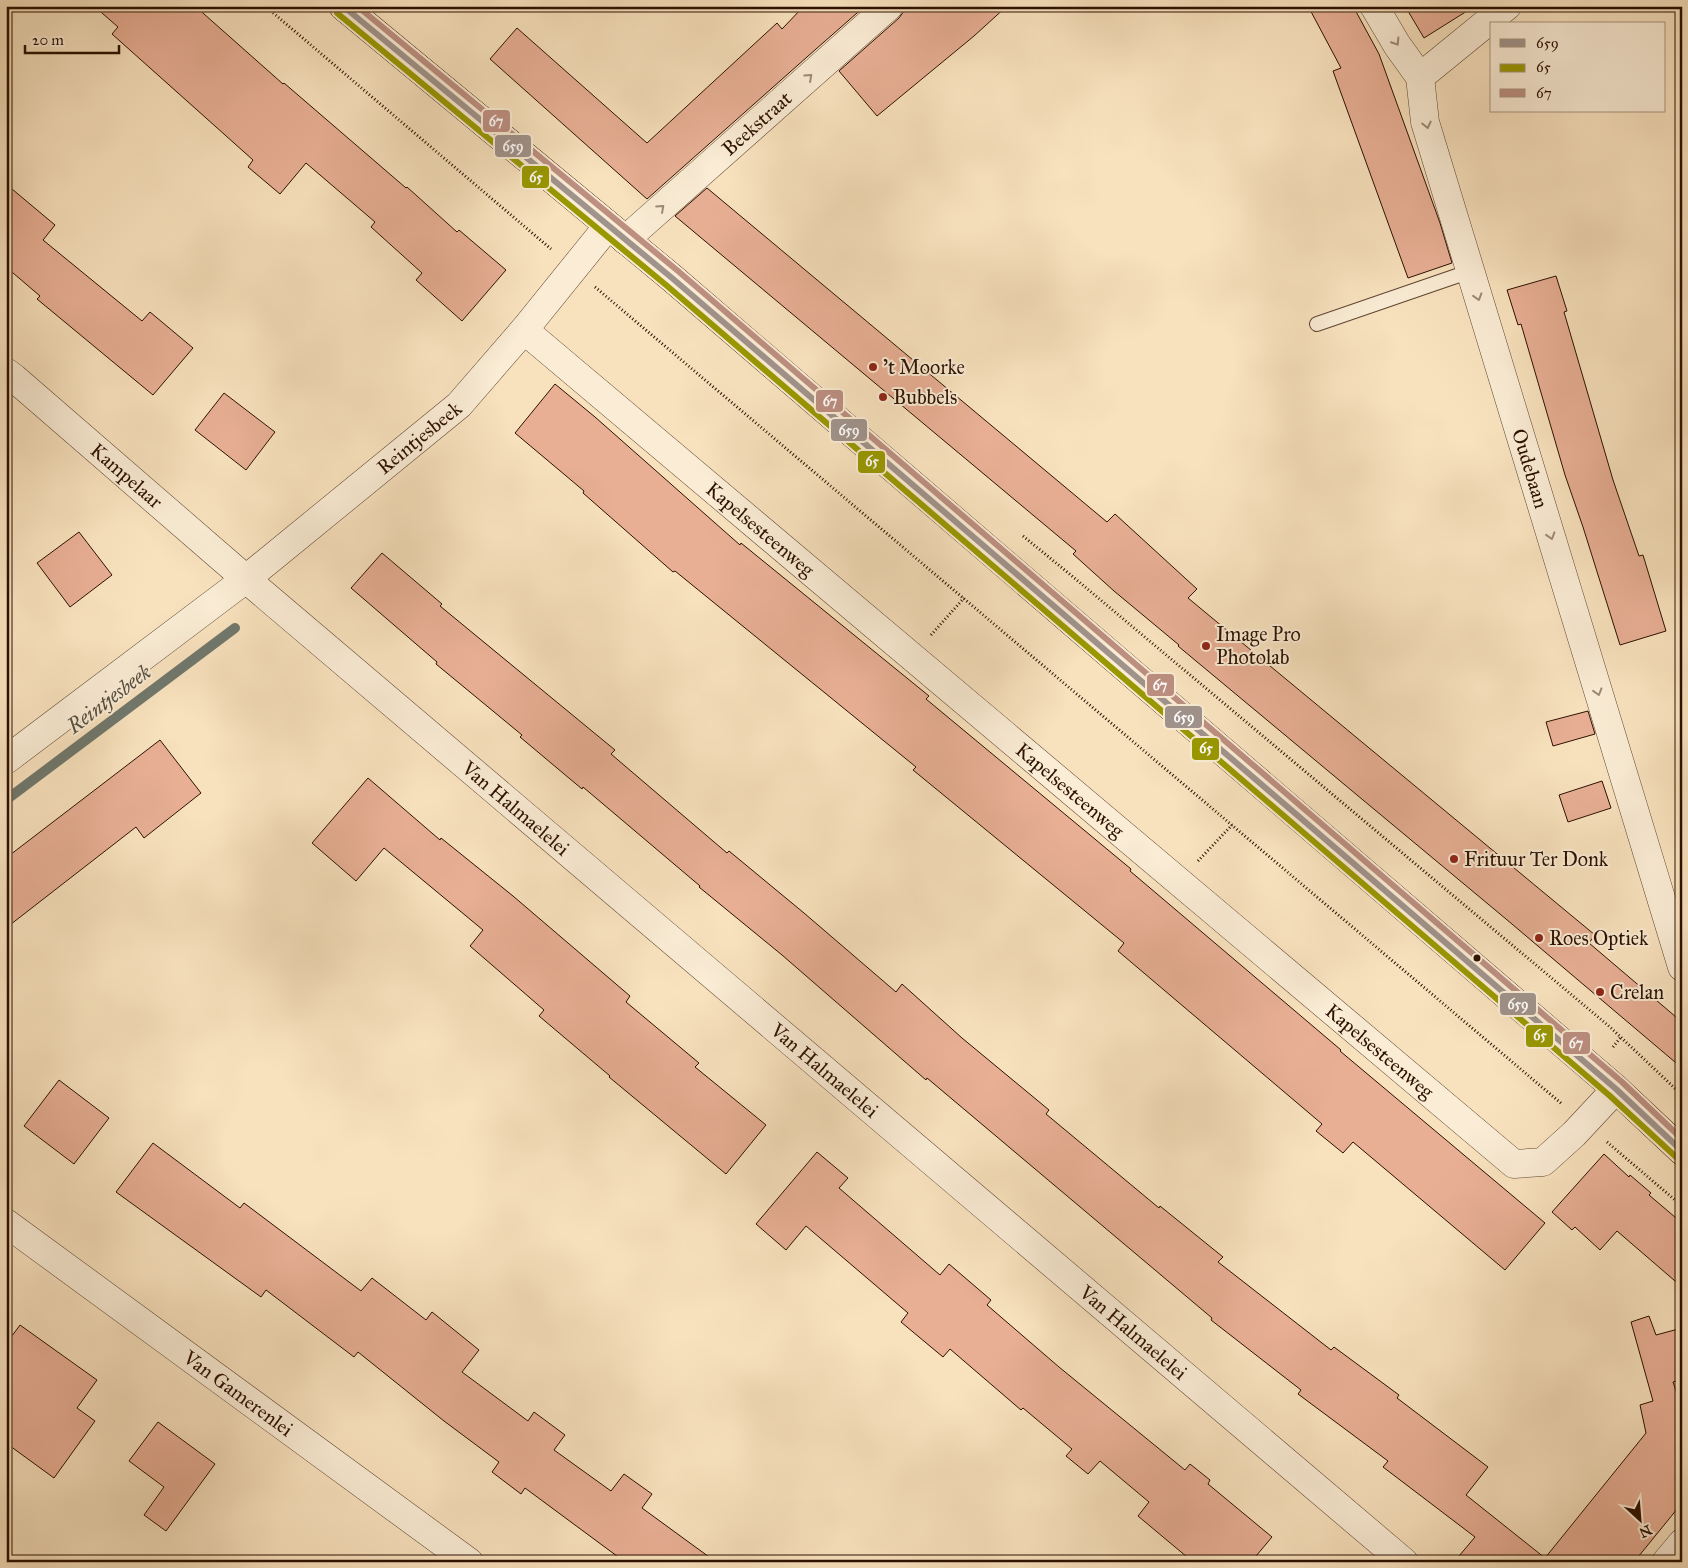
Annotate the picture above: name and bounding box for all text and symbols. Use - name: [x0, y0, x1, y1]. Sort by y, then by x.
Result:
- scale bar: [25, 22, 119, 54]
- legend: [1490, 22, 1666, 112]
- text: 20 m: [32, 31, 64, 49]
- text: 659: [1536, 34, 1559, 52]
- one-way arrow: [1390, 37, 1399, 46]
- text: 65: [1536, 58, 1551, 76]
- one-way arrow: [804, 74, 813, 83]
- text: 67: [1536, 84, 1552, 102]
- street label: Beekstraat: [717, 86, 796, 160]
- line badge: 67: [482, 109, 511, 133]
- text: 67: [489, 113, 504, 130]
- one-way arrow: [1421, 120, 1432, 129]
- line badge: 659: [494, 134, 532, 158]
- text: 659: [502, 138, 524, 156]
- line badge: 65: [521, 165, 550, 189]
- text: 65: [529, 169, 543, 186]
- one-way arrow: [656, 205, 665, 214]
- one-way arrow: [1473, 293, 1483, 301]
- place label: 't Moorke: [883, 355, 965, 379]
- marker: 't Moorke: [867, 361, 879, 373]
- place label: Bubbels: [893, 385, 957, 409]
- line badge: 67: [815, 389, 844, 413]
- marker: Bubbels: [877, 391, 889, 403]
- text: 67: [823, 393, 838, 410]
- street label: Reintjesbeek: [372, 396, 467, 479]
- line badge: 659: [830, 418, 868, 442]
- text: 659: [838, 422, 860, 440]
- street label: Oudebaan: [1507, 426, 1554, 511]
- street label: Kampelaar: [86, 438, 168, 514]
- line badge: 65: [857, 450, 886, 474]
- text: 65: [865, 453, 879, 470]
- street label: Kapelsesteenweg: [701, 477, 820, 583]
- one-way arrow: [1546, 532, 1556, 540]
- place label: Image Pro Photolab: [1216, 622, 1301, 669]
- marker: Image Pro Photolab: [1200, 640, 1212, 652]
- water label: Reintjesbeek: [61, 658, 157, 740]
- line badge: 67: [1146, 673, 1175, 697]
- text: 67: [1153, 677, 1168, 694]
- one-way arrow: [1593, 687, 1603, 696]
- line badge: 659: [1164, 705, 1203, 729]
- text: 659: [1173, 709, 1195, 727]
- line badge: 65: [1191, 737, 1220, 761]
- street label: Kapelsesteenweg: [1011, 738, 1130, 844]
- text: 65: [1199, 740, 1213, 757]
- street label: Van Halmaelelei: [456, 755, 575, 861]
- place label: Frituur Ter Donk: [1464, 847, 1609, 871]
- marker: Frituur Ter Donk: [1448, 853, 1460, 865]
- place label: Roes Optiek: [1549, 926, 1649, 950]
- marker: Roes Optiek: [1533, 932, 1545, 944]
- unlabelled marker: [1472, 953, 1482, 963]
- place label: Crelan: [1610, 980, 1664, 1004]
- marker: Crelan: [1594, 986, 1606, 998]
- line badge: 659: [1499, 992, 1537, 1016]
- text: 659: [1507, 996, 1529, 1014]
- street label: Kapelsesteenweg: [1321, 998, 1439, 1105]
- street label: Van Halmaelelei: [765, 1017, 884, 1123]
- line badge: 65: [1525, 1024, 1554, 1048]
- text: 65: [1533, 1027, 1547, 1044]
- line badge: 67: [1562, 1031, 1591, 1055]
- text: 67: [1569, 1035, 1584, 1052]
- street label: Van Halmaelelei: [1074, 1279, 1193, 1385]
- street label: Van Gamerenlei: [178, 1345, 298, 1441]
- north arrow: [1616, 1496, 1666, 1546]
- text: N: [1636, 1521, 1655, 1542]

